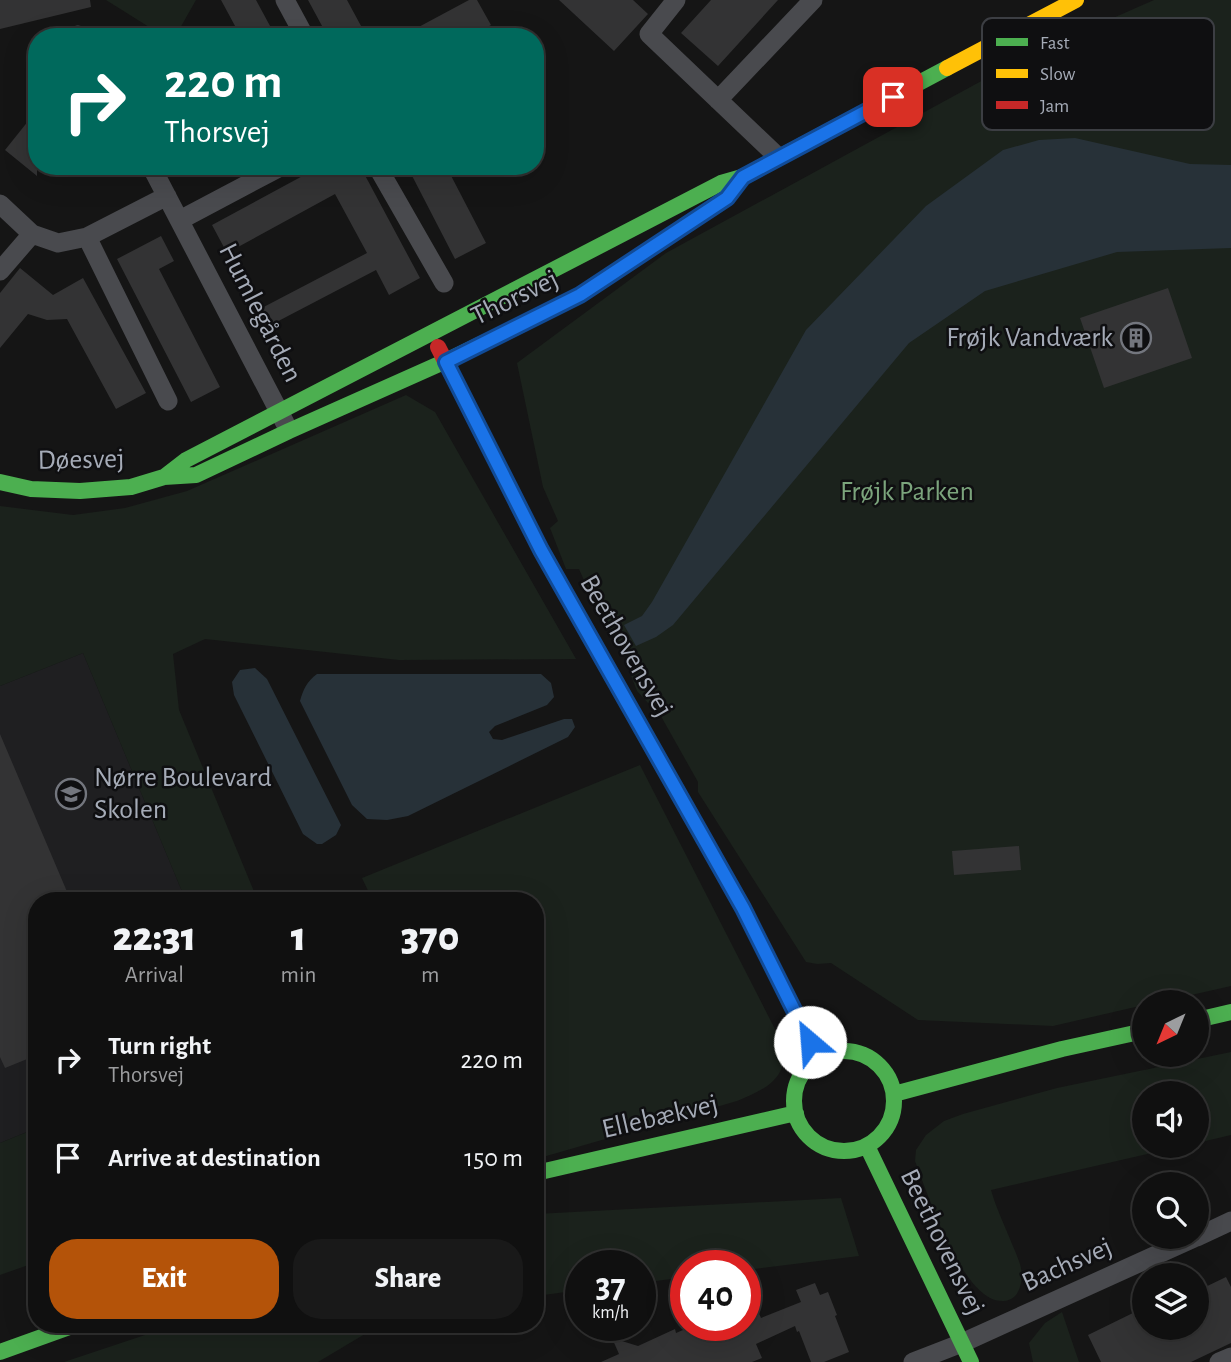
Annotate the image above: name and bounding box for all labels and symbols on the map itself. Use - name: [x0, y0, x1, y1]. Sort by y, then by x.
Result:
- legend: [982, 18, 1214, 130]
- text: Fast: [1040, 34, 1070, 53]
- text: Slow: [1040, 65, 1076, 84]
- pin: [863, 67, 923, 127]
- text: Jam: [1040, 97, 1069, 116]
- street label: Humlegården: [213, 239, 307, 387]
- street label: Thorsvej: [467, 265, 563, 331]
- building icon: Frøjk Vandværk: [1119, 321, 1153, 355]
- place label: Frøjk Vandværk: [946, 324, 1113, 352]
- street label: Døesvej: [37, 445, 125, 475]
- park label: Frøjk Parken: [840, 478, 974, 506]
- street label: Beethovensvej: [574, 570, 678, 722]
- place label: Nørre Boulevard Skolen: [94, 764, 272, 824]
- school or university icon: Nørre Boulevard Skolen: [54, 777, 88, 811]
- north arrow: [1132, 990, 1209, 1068]
- position arrow: [773, 1005, 847, 1079]
- street label: Ellebækvej: [599, 1090, 721, 1144]
- street label: Beethovensvej: [895, 1165, 989, 1319]
- street label: Bachsvej: [1018, 1233, 1116, 1297]
- speed limit sign: 40: [670, 1250, 761, 1341]

